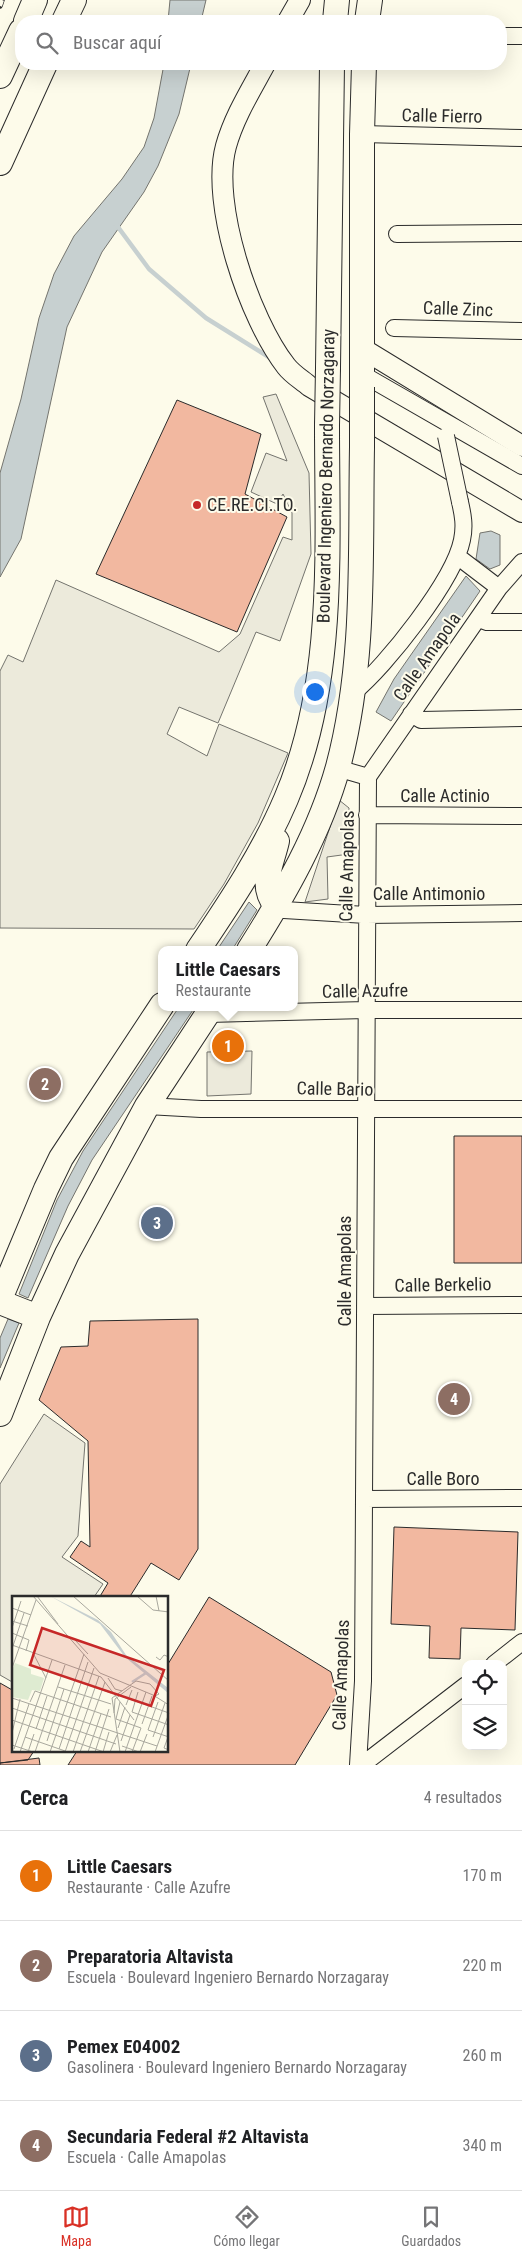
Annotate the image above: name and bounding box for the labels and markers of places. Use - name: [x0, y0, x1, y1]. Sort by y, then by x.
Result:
- place label: CE.RE.CI.TO.: [207, 494, 297, 515]
- marker: CE.RE.CI.TO.: [191, 499, 203, 511]
- pin: 1: [212, 1027, 244, 1065]
- pin: 2: [29, 1065, 61, 1103]
- pin: 3: [141, 1204, 173, 1242]
- pin: 4: [438, 1380, 470, 1418]

